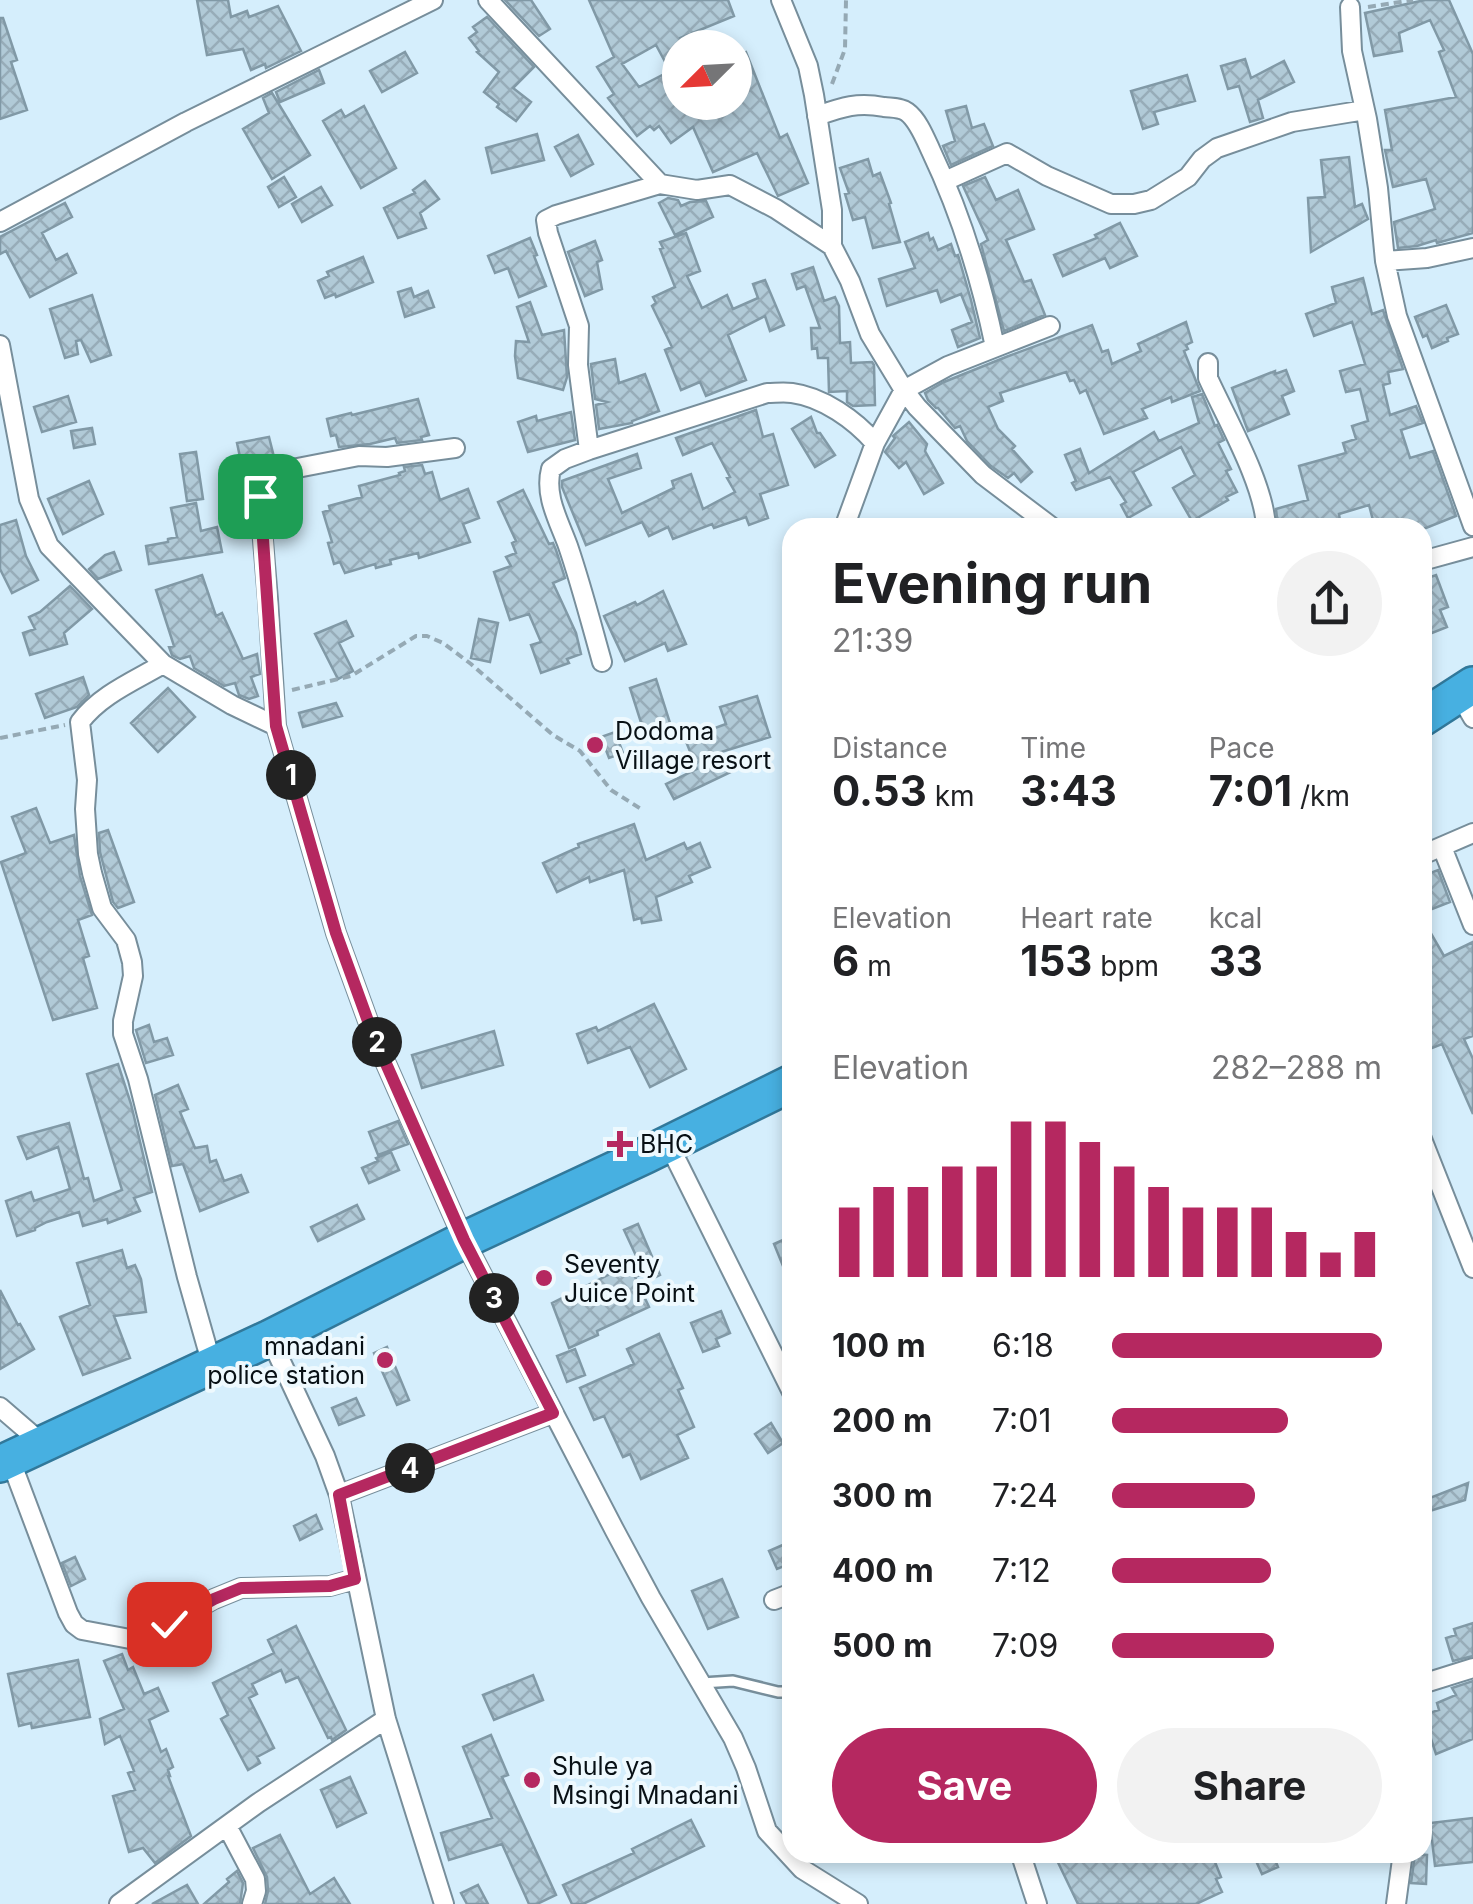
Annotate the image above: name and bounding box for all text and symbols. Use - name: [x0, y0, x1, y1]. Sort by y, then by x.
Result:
- north arrow: [662, 30, 752, 120]
- map controls: [662, 30, 752, 120]
- pin: [218, 454, 303, 539]
- icon: arrive: [233, 469, 288, 524]
- text: Evening run: [832, 550, 1152, 616]
- button: share: [1277, 551, 1382, 656]
- text: 21:39: [832, 621, 913, 660]
- place label: Dodoma Village resort: [615, 716, 771, 775]
- text: Distance: [832, 731, 948, 765]
- text: Time: [1020, 731, 1086, 765]
- text: Pace: [1209, 731, 1275, 765]
- marker: Dodoma Village resort: [584, 734, 606, 756]
- pin: 1: [266, 750, 316, 800]
- text: 1: [285, 758, 297, 792]
- text: 0.53: [832, 765, 927, 816]
- text: 3:43: [1020, 765, 1117, 816]
- text: 7:01: [1209, 765, 1292, 816]
- text: km: [927, 779, 975, 813]
- text: /km: [1292, 779, 1350, 813]
- text: Elevation: [832, 901, 952, 935]
- text: Heart rate: [1020, 901, 1153, 935]
- text: kcal: [1209, 901, 1262, 935]
- text: 6: [832, 935, 859, 986]
- text: 153: [1020, 935, 1092, 986]
- text: 33: [1209, 935, 1263, 986]
- text: m: [859, 949, 892, 983]
- text: bpm: [1092, 949, 1159, 983]
- pin: 2: [352, 1017, 402, 1067]
- text: 2: [368, 1025, 386, 1059]
- text: Elevation: [832, 1048, 969, 1087]
- text: 282–288 m: [1211, 1048, 1382, 1087]
- place label: BHC: [640, 1129, 693, 1159]
- marker: BHC: [609, 1133, 631, 1155]
- place label: Seventy Juice Point: [564, 1249, 695, 1308]
- marker: Seventy Juice Point: [533, 1267, 555, 1289]
- pin: 3: [469, 1273, 519, 1323]
- text: 3: [485, 1281, 503, 1315]
- text: 100 m: [832, 1326, 926, 1365]
- text: 6:18: [992, 1326, 1054, 1365]
- place label: mnadani police station: [207, 1331, 365, 1390]
- marker: mnadani police station: [374, 1349, 396, 1371]
- text: 200 m: [832, 1401, 932, 1440]
- text: 7:01: [992, 1401, 1051, 1440]
- pin: 4: [385, 1443, 435, 1493]
- text: 4: [401, 1451, 419, 1485]
- text: 300 m: [832, 1476, 933, 1515]
- text: 7:24: [992, 1476, 1058, 1515]
- text: 400 m: [832, 1551, 934, 1590]
- text: 7:12: [992, 1551, 1051, 1590]
- pin: [127, 1582, 212, 1667]
- icon: check: [142, 1597, 197, 1652]
- text: 500 m: [832, 1626, 932, 1665]
- text: 7:09: [992, 1626, 1058, 1665]
- button: Save: [832, 1728, 1097, 1843]
- button: Share: [1117, 1728, 1382, 1843]
- place label: Shule ya Msingi Mnadani: [552, 1751, 739, 1810]
- marker: Shule ya Msingi Mnadani: [521, 1769, 543, 1791]

